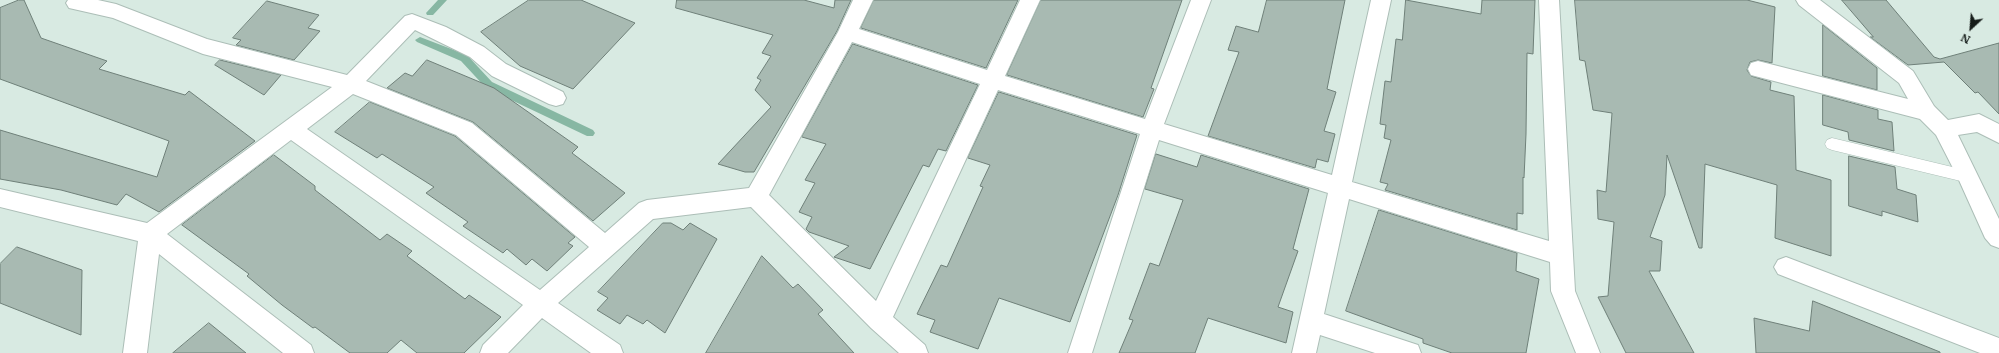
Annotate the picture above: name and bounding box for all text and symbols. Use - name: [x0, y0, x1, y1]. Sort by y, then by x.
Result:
- north arrow: [1951, 8, 1991, 48]
- text: N: [1959, 31, 1973, 47]

